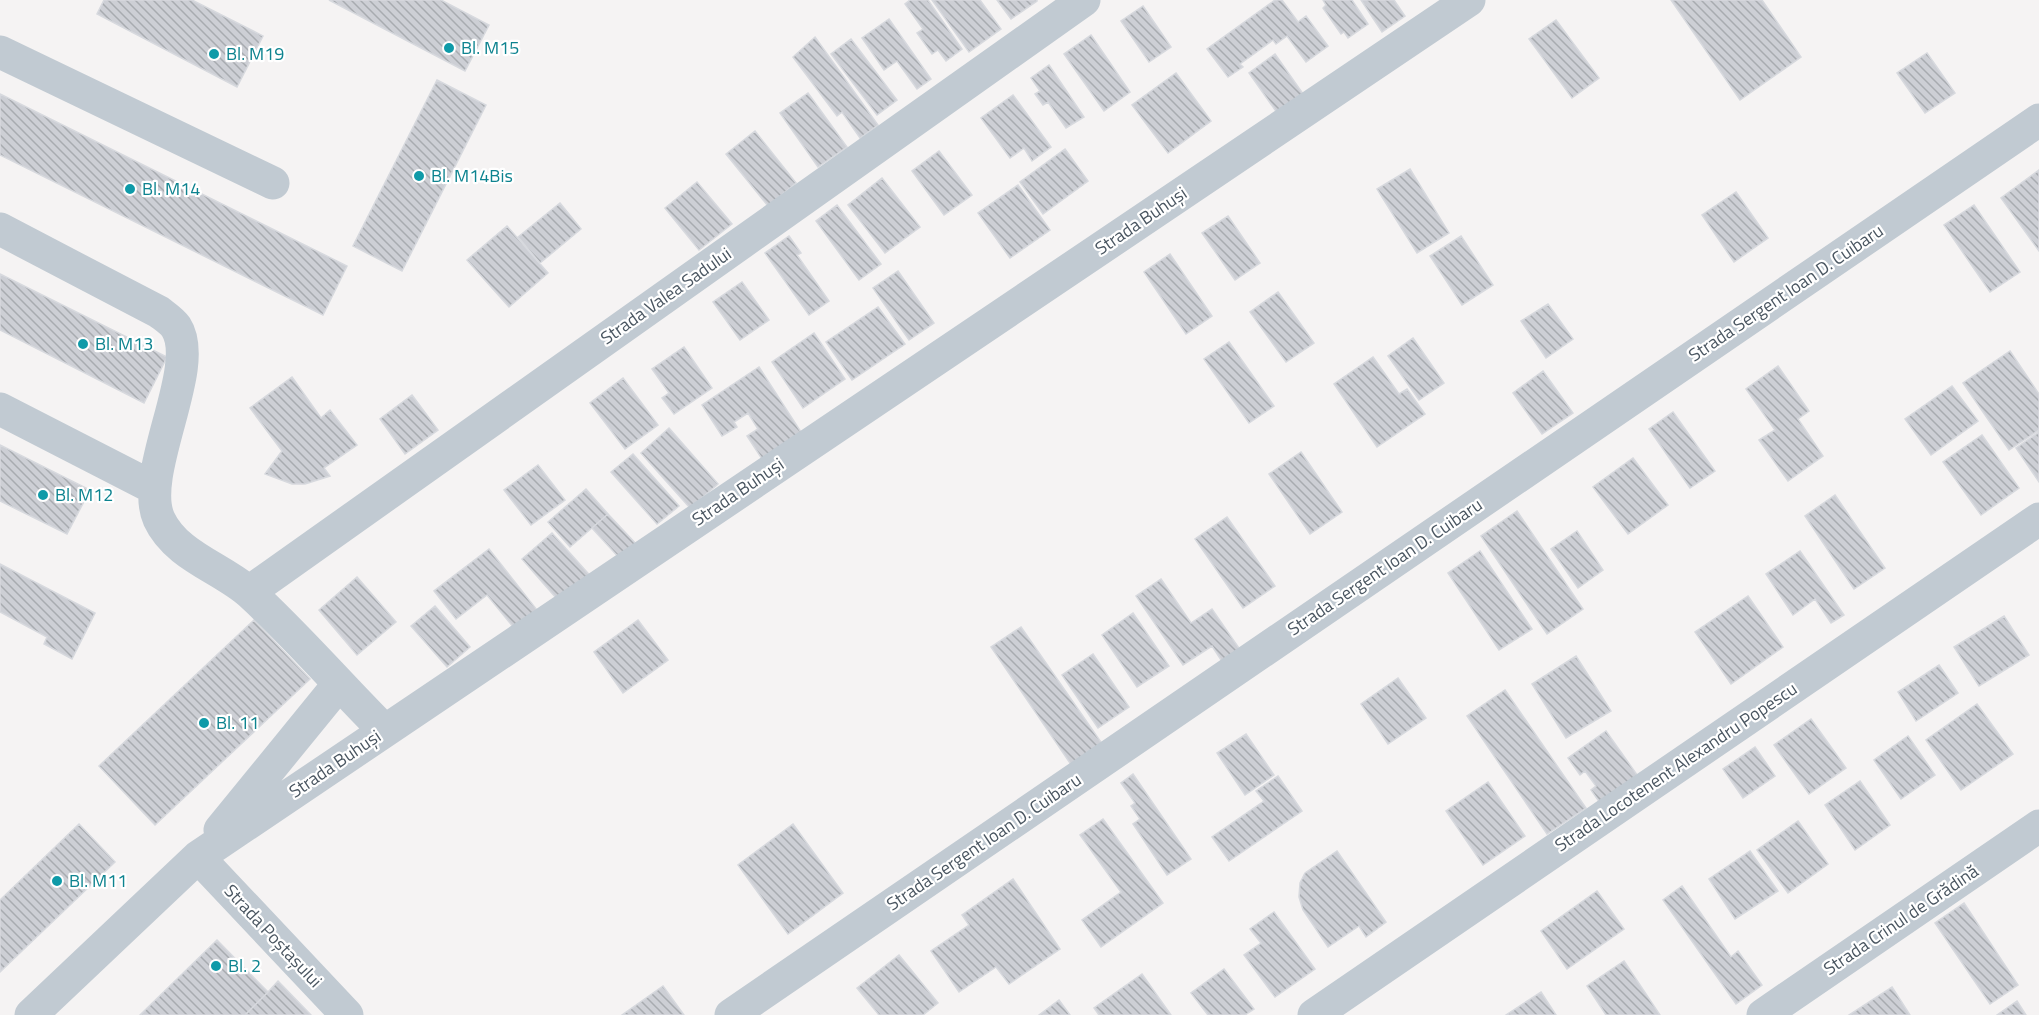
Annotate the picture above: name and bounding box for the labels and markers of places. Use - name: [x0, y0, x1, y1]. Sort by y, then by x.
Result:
- place label: Bl. M15: [461, 34, 519, 61]
- place label: Bl. M19: [226, 40, 284, 67]
- marker: Bl. M15: [442, 41, 456, 55]
- marker: Bl. M19: [207, 47, 221, 61]
- place label: Bl. M14Bis: [431, 162, 513, 189]
- marker: Bl. M14Bis: [412, 169, 426, 183]
- place label: Bl. M14: [142, 175, 200, 202]
- marker: Bl. M14: [123, 182, 137, 196]
- place label: Bl. M13: [95, 330, 153, 357]
- marker: Bl. M13: [76, 337, 90, 351]
- place label: Bl. M12: [55, 481, 113, 508]
- marker: Bl. M12: [36, 488, 50, 502]
- place label: Bl. 11: [216, 709, 259, 736]
- marker: Bl. 11: [197, 716, 211, 730]
- place label: Bl. M11: [69, 867, 127, 894]
- marker: Bl. M11: [50, 874, 64, 888]
- place label: Bl. 2: [228, 952, 261, 979]
- marker: Bl. 2: [209, 959, 223, 973]

